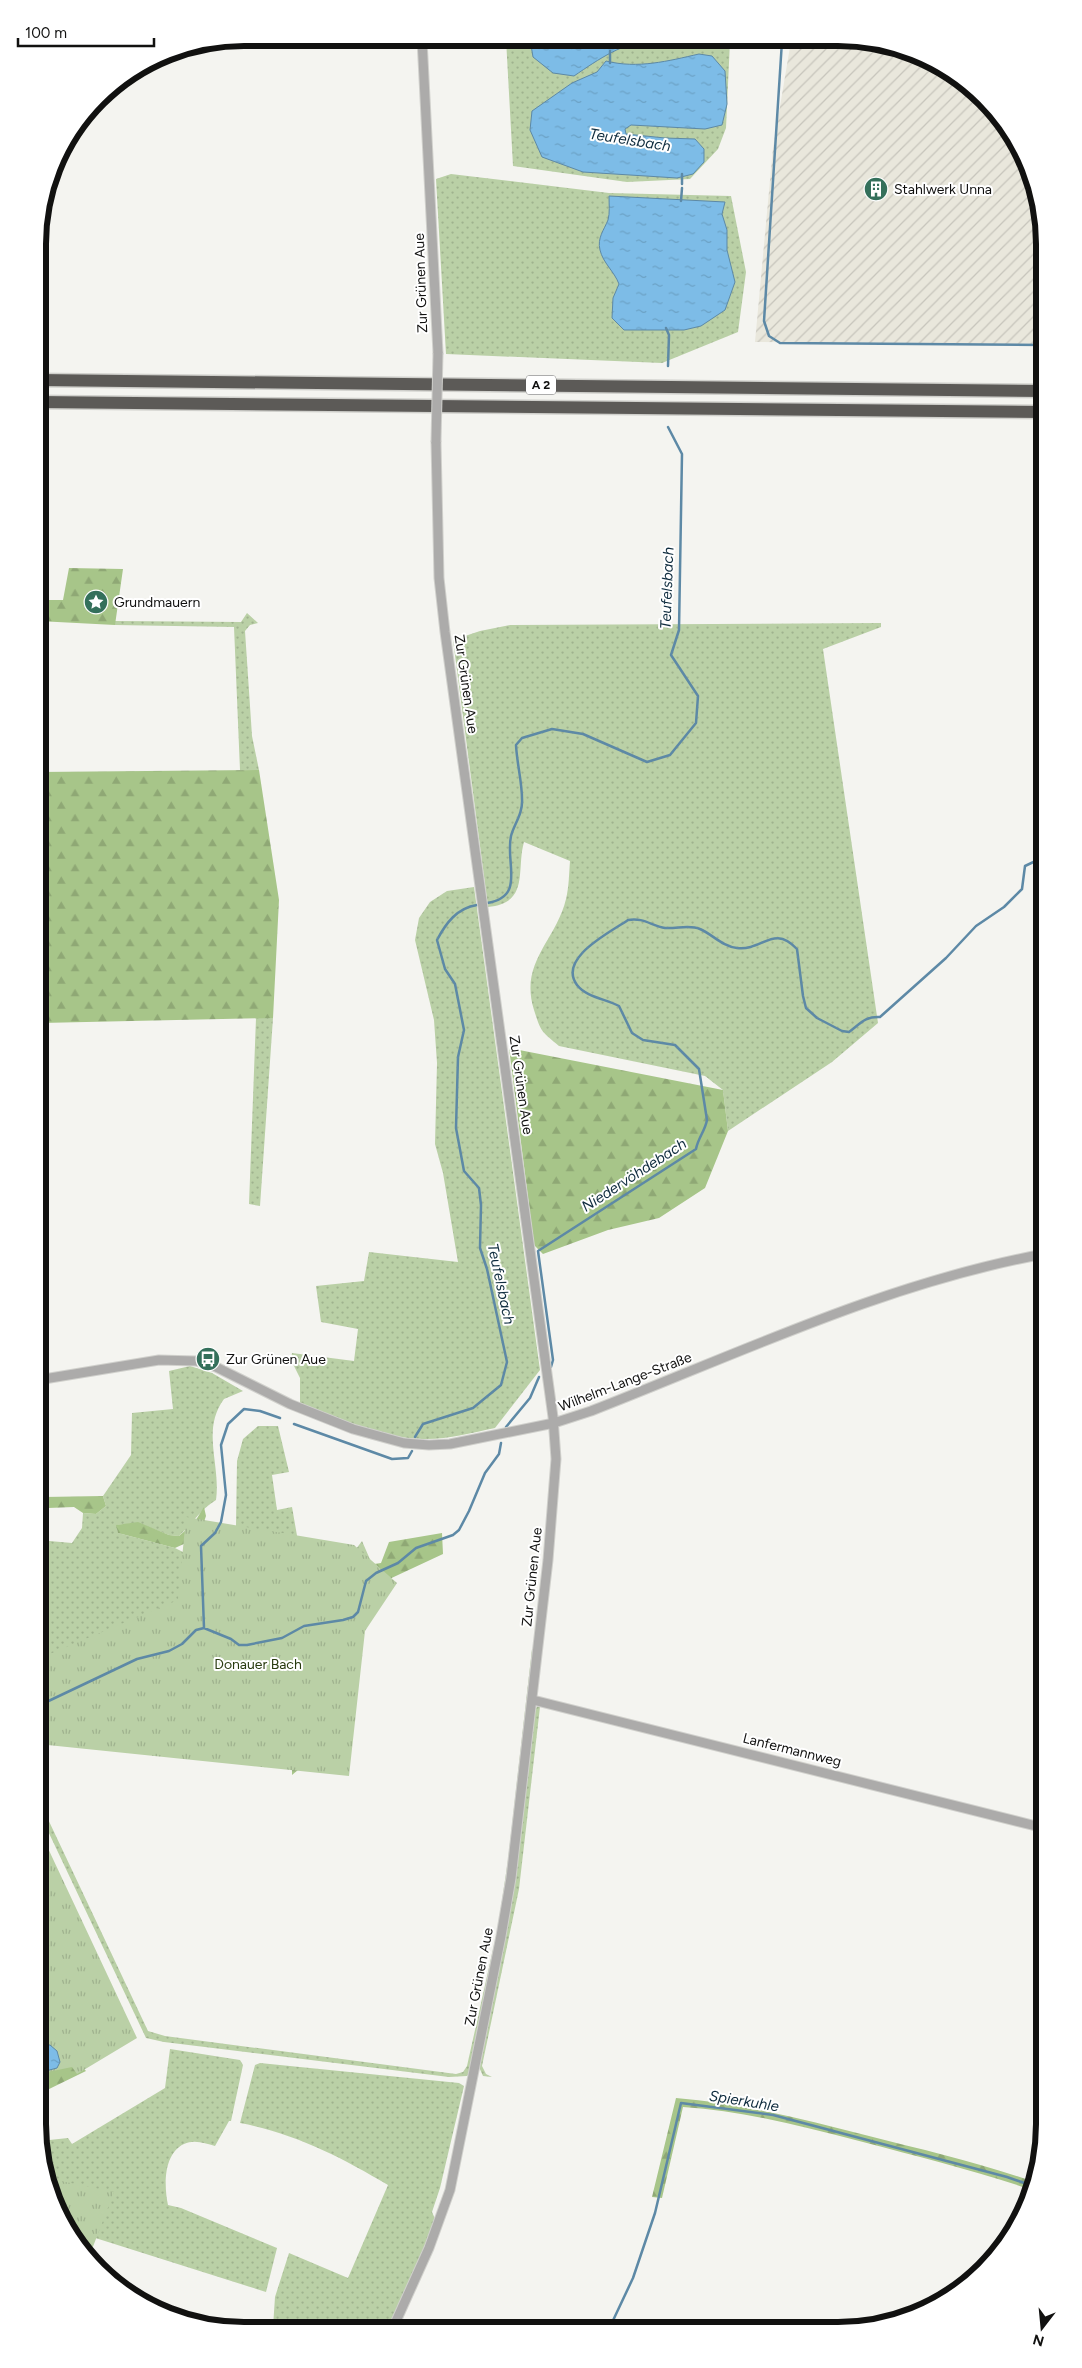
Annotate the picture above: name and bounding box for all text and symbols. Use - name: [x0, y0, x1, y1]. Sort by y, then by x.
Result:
- scale bar: [18, 15, 154, 47]
- text: 100 m: [25, 24, 67, 42]
- water label: Teufelsbach: [588, 125, 672, 155]
- building icon: Stahlwerk Unna: [863, 176, 889, 202]
- place label: Stahlwerk Unna: [894, 181, 992, 198]
- street label: Zur Grünen Aue: [411, 232, 431, 333]
- road number: A 2: [526, 376, 556, 394]
- water label: Teufelsbach: [657, 547, 677, 629]
- place icon: Grundmauern: [83, 589, 109, 615]
- place label: Grundmauern: [114, 594, 200, 611]
- street label: Zur Grünen Aue: [451, 633, 481, 735]
- street label: Zur Grünen Aue: [506, 1034, 536, 1136]
- water label: Niedervöhdebach: [578, 1134, 690, 1216]
- water label: Teufelsbach: [484, 1242, 518, 1326]
- bus stop icon: Zur Grünen Aue: [195, 1346, 221, 1372]
- street label: Wilhelm-Lange-Straße: [556, 1349, 694, 1415]
- place label: Zur Grünen Aue: [226, 1351, 326, 1368]
- street label: Zur Grünen Aue: [518, 1526, 546, 1628]
- park label: Donauer Bach: [214, 1656, 302, 1673]
- street label: Lanfermannweg: [741, 1730, 843, 1770]
- street label: Zur Grünen Aue: [461, 1926, 497, 2028]
- water label: Spierkuhle: [708, 2087, 780, 2115]
- north arrow: [1017, 2303, 1067, 2353]
- text: N: [1031, 2330, 1046, 2350]

